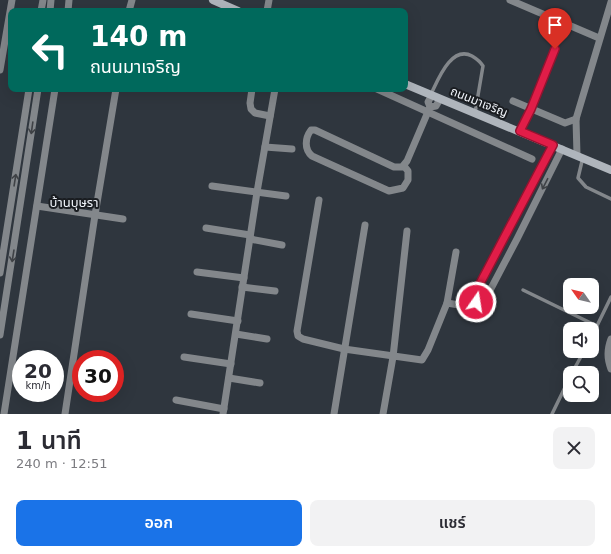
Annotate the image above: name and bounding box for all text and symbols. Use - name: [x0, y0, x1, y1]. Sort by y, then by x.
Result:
- pin: [538, 8, 572, 49]
- icon: arrive: [544, 14, 566, 36]
- text: 140 m: [90, 20, 187, 53]
- icon: left: [24, 24, 76, 76]
- text: ถนนมาเจริญ: [90, 56, 181, 77]
- street label: ถนนมาเจริญ: [448, 84, 510, 120]
- one-way arrow: [28, 121, 36, 134]
- one-way arrow: [11, 173, 19, 186]
- one-way arrow: [541, 177, 548, 189]
- district label: บ้านบุษรา: [50, 195, 98, 210]
- one-way arrow: [8, 249, 16, 262]
- north arrow: [563, 278, 599, 314]
- map controls: [563, 278, 599, 402]
- position arrow: [455, 281, 497, 323]
- button: sound: [563, 322, 599, 358]
- speed limit sign: 30: [72, 350, 124, 402]
- text: 20: [24, 359, 52, 383]
- button: search: [563, 366, 599, 402]
- text: km/h: [25, 380, 51, 391]
- text: 1 นาที: [16, 427, 82, 455]
- button: close: [553, 427, 595, 469]
- text: 240 m · 12:51: [16, 456, 107, 471]
- button: ออก: [16, 500, 302, 546]
- button: แชร์: [310, 500, 595, 546]

